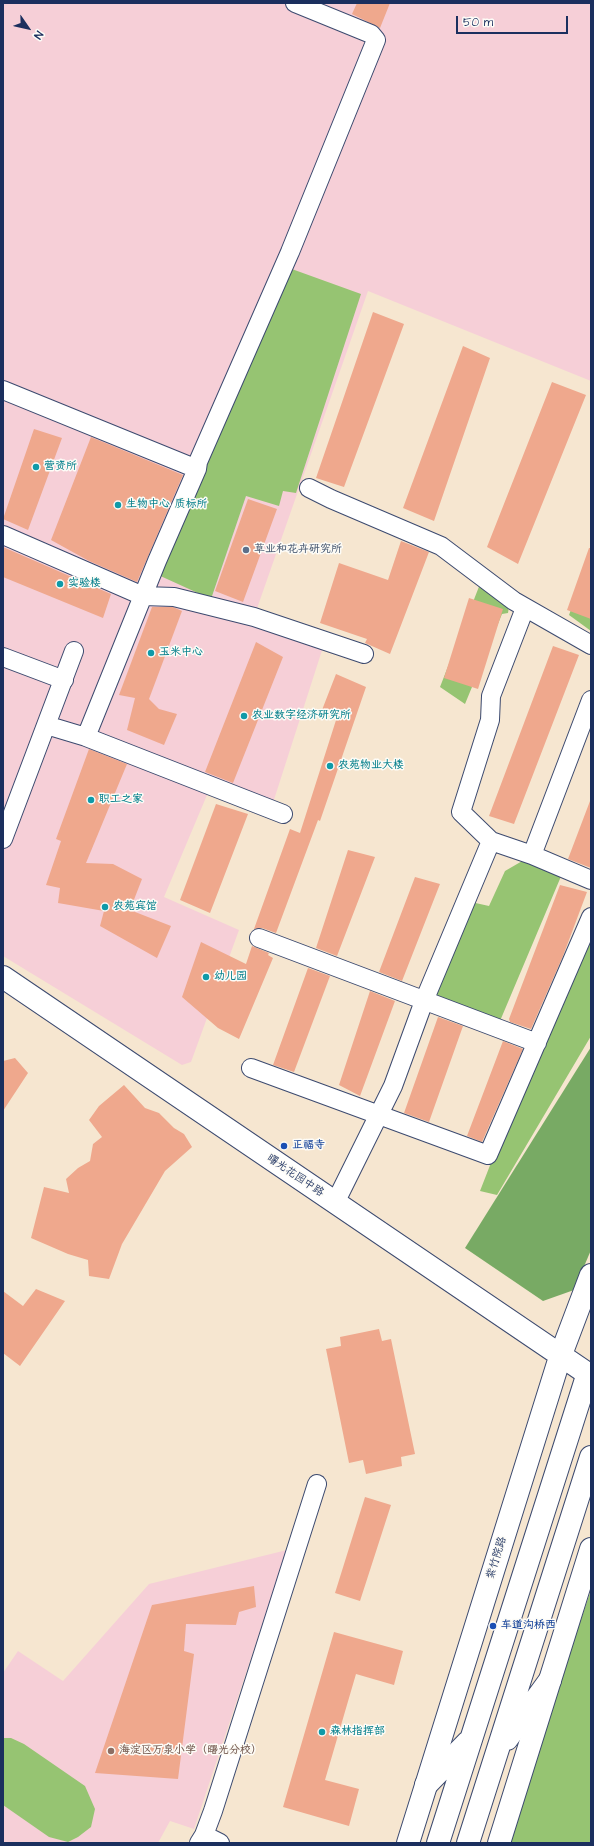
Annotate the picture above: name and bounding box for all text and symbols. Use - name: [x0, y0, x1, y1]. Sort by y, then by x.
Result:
- north arrow: [8, 8, 48, 48]
- scale bar: [458, 8, 570, 34]
- text: 50 m: [463, 14, 493, 31]
- text: N: [30, 28, 47, 42]
- place label: 营资所: [44, 460, 77, 474]
- marker: 营资所: [31, 462, 41, 472]
- place label: 生物中心 质标所: [126, 498, 207, 512]
- marker: 生物中心 质标所: [113, 500, 123, 510]
- place label: 草业和花卉研究所: [254, 543, 342, 557]
- marker: 草业和花卉研究所: [241, 545, 251, 555]
- place label: 实验楼: [68, 577, 101, 591]
- marker: 实验楼: [55, 579, 65, 589]
- place label: 玉米中心: [159, 646, 203, 660]
- marker: 玉米中心: [146, 648, 156, 658]
- place label: 农业数字经济研究所: [252, 709, 351, 723]
- marker: 农业数字经济研究所: [239, 711, 249, 721]
- place label: 农苑物业大楼: [338, 759, 404, 773]
- marker: 农苑物业大楼: [325, 761, 335, 771]
- place label: 职工之家: [99, 793, 143, 807]
- marker: 职工之家: [86, 795, 96, 805]
- place label: 农苑宾馆: [113, 900, 157, 914]
- marker: 农苑宾馆: [100, 902, 110, 912]
- place label: 幼儿园: [214, 970, 247, 984]
- marker: 幼儿园: [201, 972, 211, 982]
- place label: 正福寺: [292, 1139, 325, 1153]
- marker: 正福寺: [279, 1141, 289, 1151]
- street label: 曙光花园中路: [264, 1152, 326, 1200]
- street label: 紫竹院路: [484, 1535, 510, 1581]
- place label: 车道沟桥西: [501, 1619, 556, 1633]
- marker: 车道沟桥西: [488, 1621, 498, 1631]
- place label: 森林指挥部: [330, 1725, 385, 1739]
- marker: 森林指挥部: [317, 1727, 327, 1737]
- place label: 海淀区万泉小学（曙光分校）: [119, 1744, 262, 1758]
- marker: 海淀区万泉小学（曙光分校）: [106, 1746, 116, 1756]

